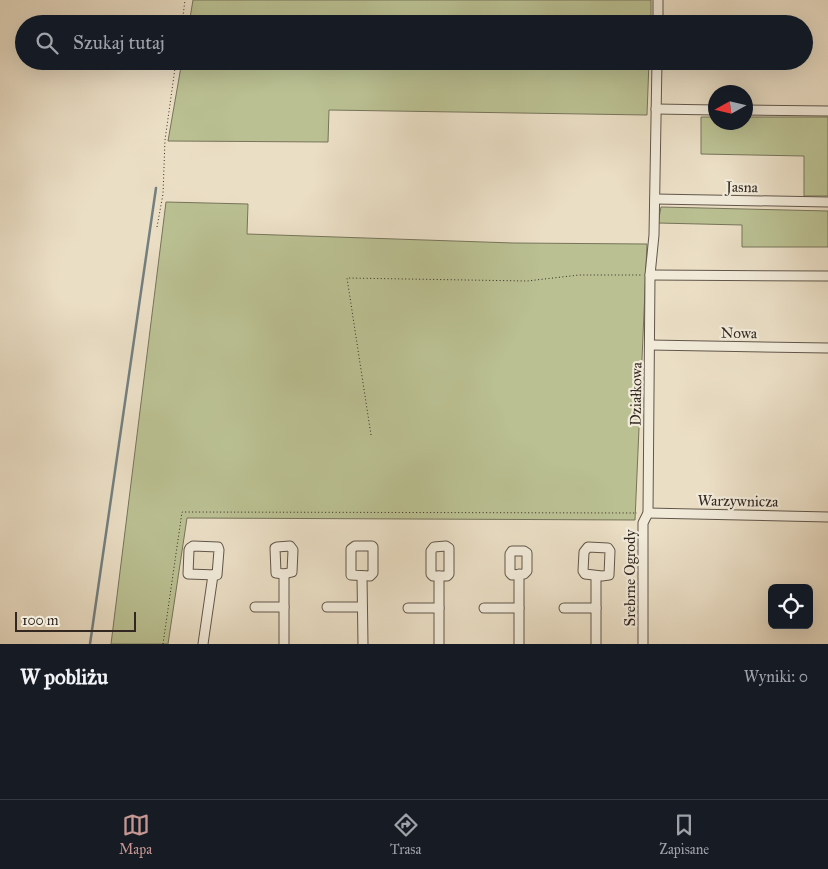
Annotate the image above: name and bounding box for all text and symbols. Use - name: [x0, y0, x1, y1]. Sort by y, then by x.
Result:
- search box: [15, 15, 813, 70]
- icon: search: [33, 29, 61, 57]
- text: Szukaj tutaj: [73, 31, 165, 54]
- north arrow: [708, 85, 753, 130]
- street label: Jasna: [724, 178, 759, 197]
- street label: Nowa: [721, 324, 758, 342]
- street label: Działkowa: [626, 361, 646, 426]
- street label: Warzywnicza: [697, 491, 779, 511]
- street label: Srebrne Ogrody: [621, 529, 639, 626]
- map controls: [768, 584, 813, 629]
- button: locate: [768, 584, 813, 629]
- scale bar: [15, 609, 136, 632]
- text: 100 m: [22, 612, 59, 629]
- text: W pobliżu: [20, 664, 108, 690]
- text: Wyniki: 0: [744, 667, 808, 686]
- tab: Mapa: [119, 811, 152, 858]
- tab: Trasa: [390, 811, 421, 858]
- tab: Zapisane: [659, 811, 709, 858]

